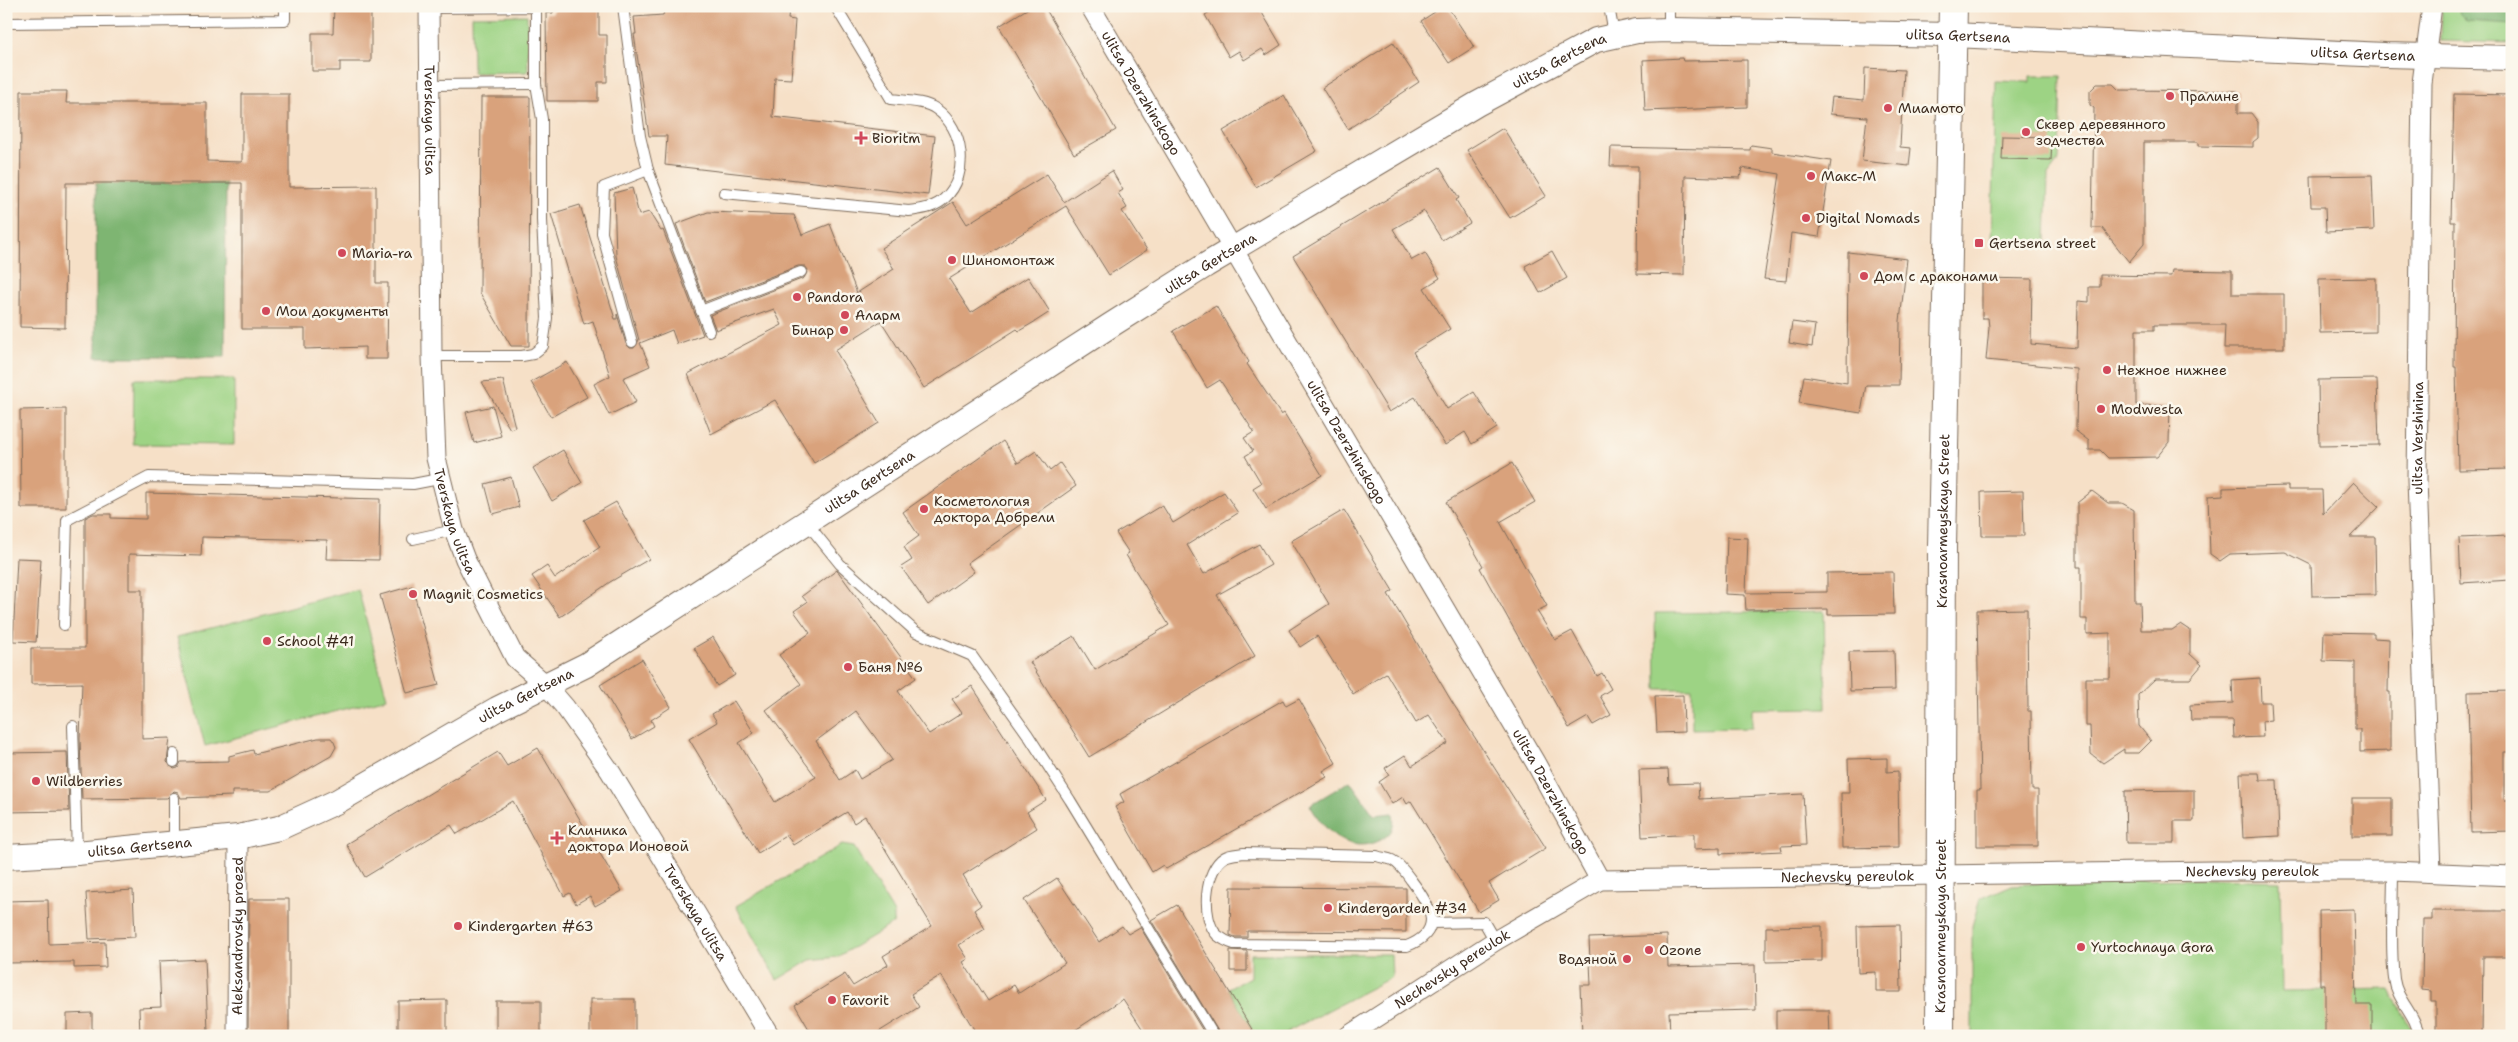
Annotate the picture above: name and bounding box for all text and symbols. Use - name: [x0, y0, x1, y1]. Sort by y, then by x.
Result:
- street label: ulitsa Gertsena: [1905, 25, 2011, 47]
- street label: ulitsa Dzerzhinskogo: [1098, 27, 1185, 159]
- street label: ulitsa Gertsena: [1509, 29, 1608, 93]
- street label: ulitsa Gertsena: [2310, 43, 2415, 65]
- street label: Tverskaya ulitsa: [421, 65, 439, 175]
- place label: Пралине: [2180, 87, 2239, 105]
- marker: Пралине: [2164, 90, 2176, 102]
- place label: Миамото: [1898, 99, 1964, 117]
- marker: Миамото: [1882, 102, 1894, 114]
- place label: Сквер деревянного зодчества: [2036, 115, 2166, 149]
- marker: Сквер деревянного зодчества: [2020, 126, 2032, 138]
- place label: Bioritm: [872, 129, 920, 147]
- marker: Bioritm: [854, 131, 868, 145]
- place label: Макс-М: [1821, 167, 1877, 185]
- marker: Макс-М: [1805, 170, 1817, 182]
- place label: Digital Nomads: [1816, 209, 1920, 227]
- marker: Digital Nomads: [1800, 212, 1812, 224]
- street label: ulitsa Gertsena: [1161, 228, 1260, 298]
- place label: Gertsena street: [1989, 234, 2096, 252]
- marker: Gertsena street: [1973, 237, 1985, 249]
- place label: Maria-ra: [352, 244, 412, 262]
- marker: Maria-ra: [336, 247, 348, 259]
- place label: Шиномонтаж: [962, 251, 1055, 269]
- marker: Шиномонтаж: [946, 254, 958, 266]
- place label: Дом с драконами: [1874, 267, 1998, 285]
- marker: Дом с драконами: [1858, 270, 1870, 282]
- place label: Pandora: [807, 288, 863, 306]
- marker: Pandora: [791, 291, 803, 303]
- place label: Мои документы: [276, 302, 389, 320]
- marker: Мои документы: [260, 305, 272, 317]
- place label: Аларм: [855, 306, 900, 324]
- marker: Аларм: [839, 309, 851, 321]
- place label: Бинар: [791, 321, 834, 339]
- marker: Бинар: [838, 324, 850, 336]
- place label: Нежное нижнее: [2117, 361, 2227, 379]
- marker: Нежное нижнее: [2101, 364, 2113, 376]
- street label: ulitsa Dzerzhinskogo: [1303, 376, 1390, 508]
- street label: ulitsa Vershinina: [2408, 381, 2427, 495]
- place label: Modwesta: [2111, 400, 2183, 418]
- marker: Modwesta: [2095, 403, 2107, 415]
- street label: Krasnoarmeyskaya Street: [1933, 434, 1953, 608]
- street label: ulitsa Gertsena: [820, 445, 918, 518]
- street label: Tverskaya ulitsa: [430, 466, 480, 577]
- place label: Косметология доктора Добрели: [934, 492, 1055, 526]
- marker: Косметология доктора Добрели: [918, 503, 930, 515]
- place label: Magnit Cosmetics: [423, 585, 543, 603]
- marker: Magnit Cosmetics: [407, 588, 419, 600]
- place label: School #41: [277, 632, 354, 650]
- marker: School #41: [261, 635, 273, 647]
- place label: Баня №6: [858, 658, 923, 676]
- marker: Баня №6: [842, 661, 854, 673]
- street label: ulitsa Gertsena: [474, 664, 576, 727]
- street label: ulitsa Dzerzhinskogo: [1508, 725, 1593, 858]
- place label: Wildberries: [46, 772, 123, 790]
- marker: Wildberries: [30, 775, 42, 787]
- place label: Клиника доктора Ионовой: [568, 821, 689, 855]
- marker: Клиника доктора Ионовой: [550, 831, 564, 845]
- street label: ulitsa Gertsena: [87, 833, 193, 861]
- street label: Krasnoarmeyskaya Street: [1931, 839, 1950, 1013]
- street label: Aleksandrovsky proezd: [228, 857, 247, 1015]
- street label: Tverskaya ulitsa: [659, 861, 732, 965]
- street label: Nechevsky pereulok: [2185, 862, 2319, 880]
- street label: Nechevsky pereulok: [1780, 866, 1915, 886]
- place label: Kindergarden #34: [1338, 899, 1467, 917]
- marker: Kindergarden #34: [1322, 902, 1334, 914]
- place label: Kindergarten #63: [468, 917, 594, 935]
- marker: Kindergarten #63: [452, 920, 464, 932]
- street label: Nechevsky pereulok: [1391, 925, 1513, 1013]
- place label: Yurtochnaya Gora: [2091, 938, 2214, 956]
- place label: Ozone: [1659, 941, 1702, 959]
- marker: Yurtochnaya Gora: [2075, 941, 2087, 953]
- marker: Ozone: [1643, 944, 1655, 956]
- place label: Водяной: [1559, 950, 1617, 968]
- marker: Водяной: [1621, 953, 1633, 965]
- place label: Favorit: [842, 991, 889, 1009]
- marker: Favorit: [826, 994, 838, 1006]

